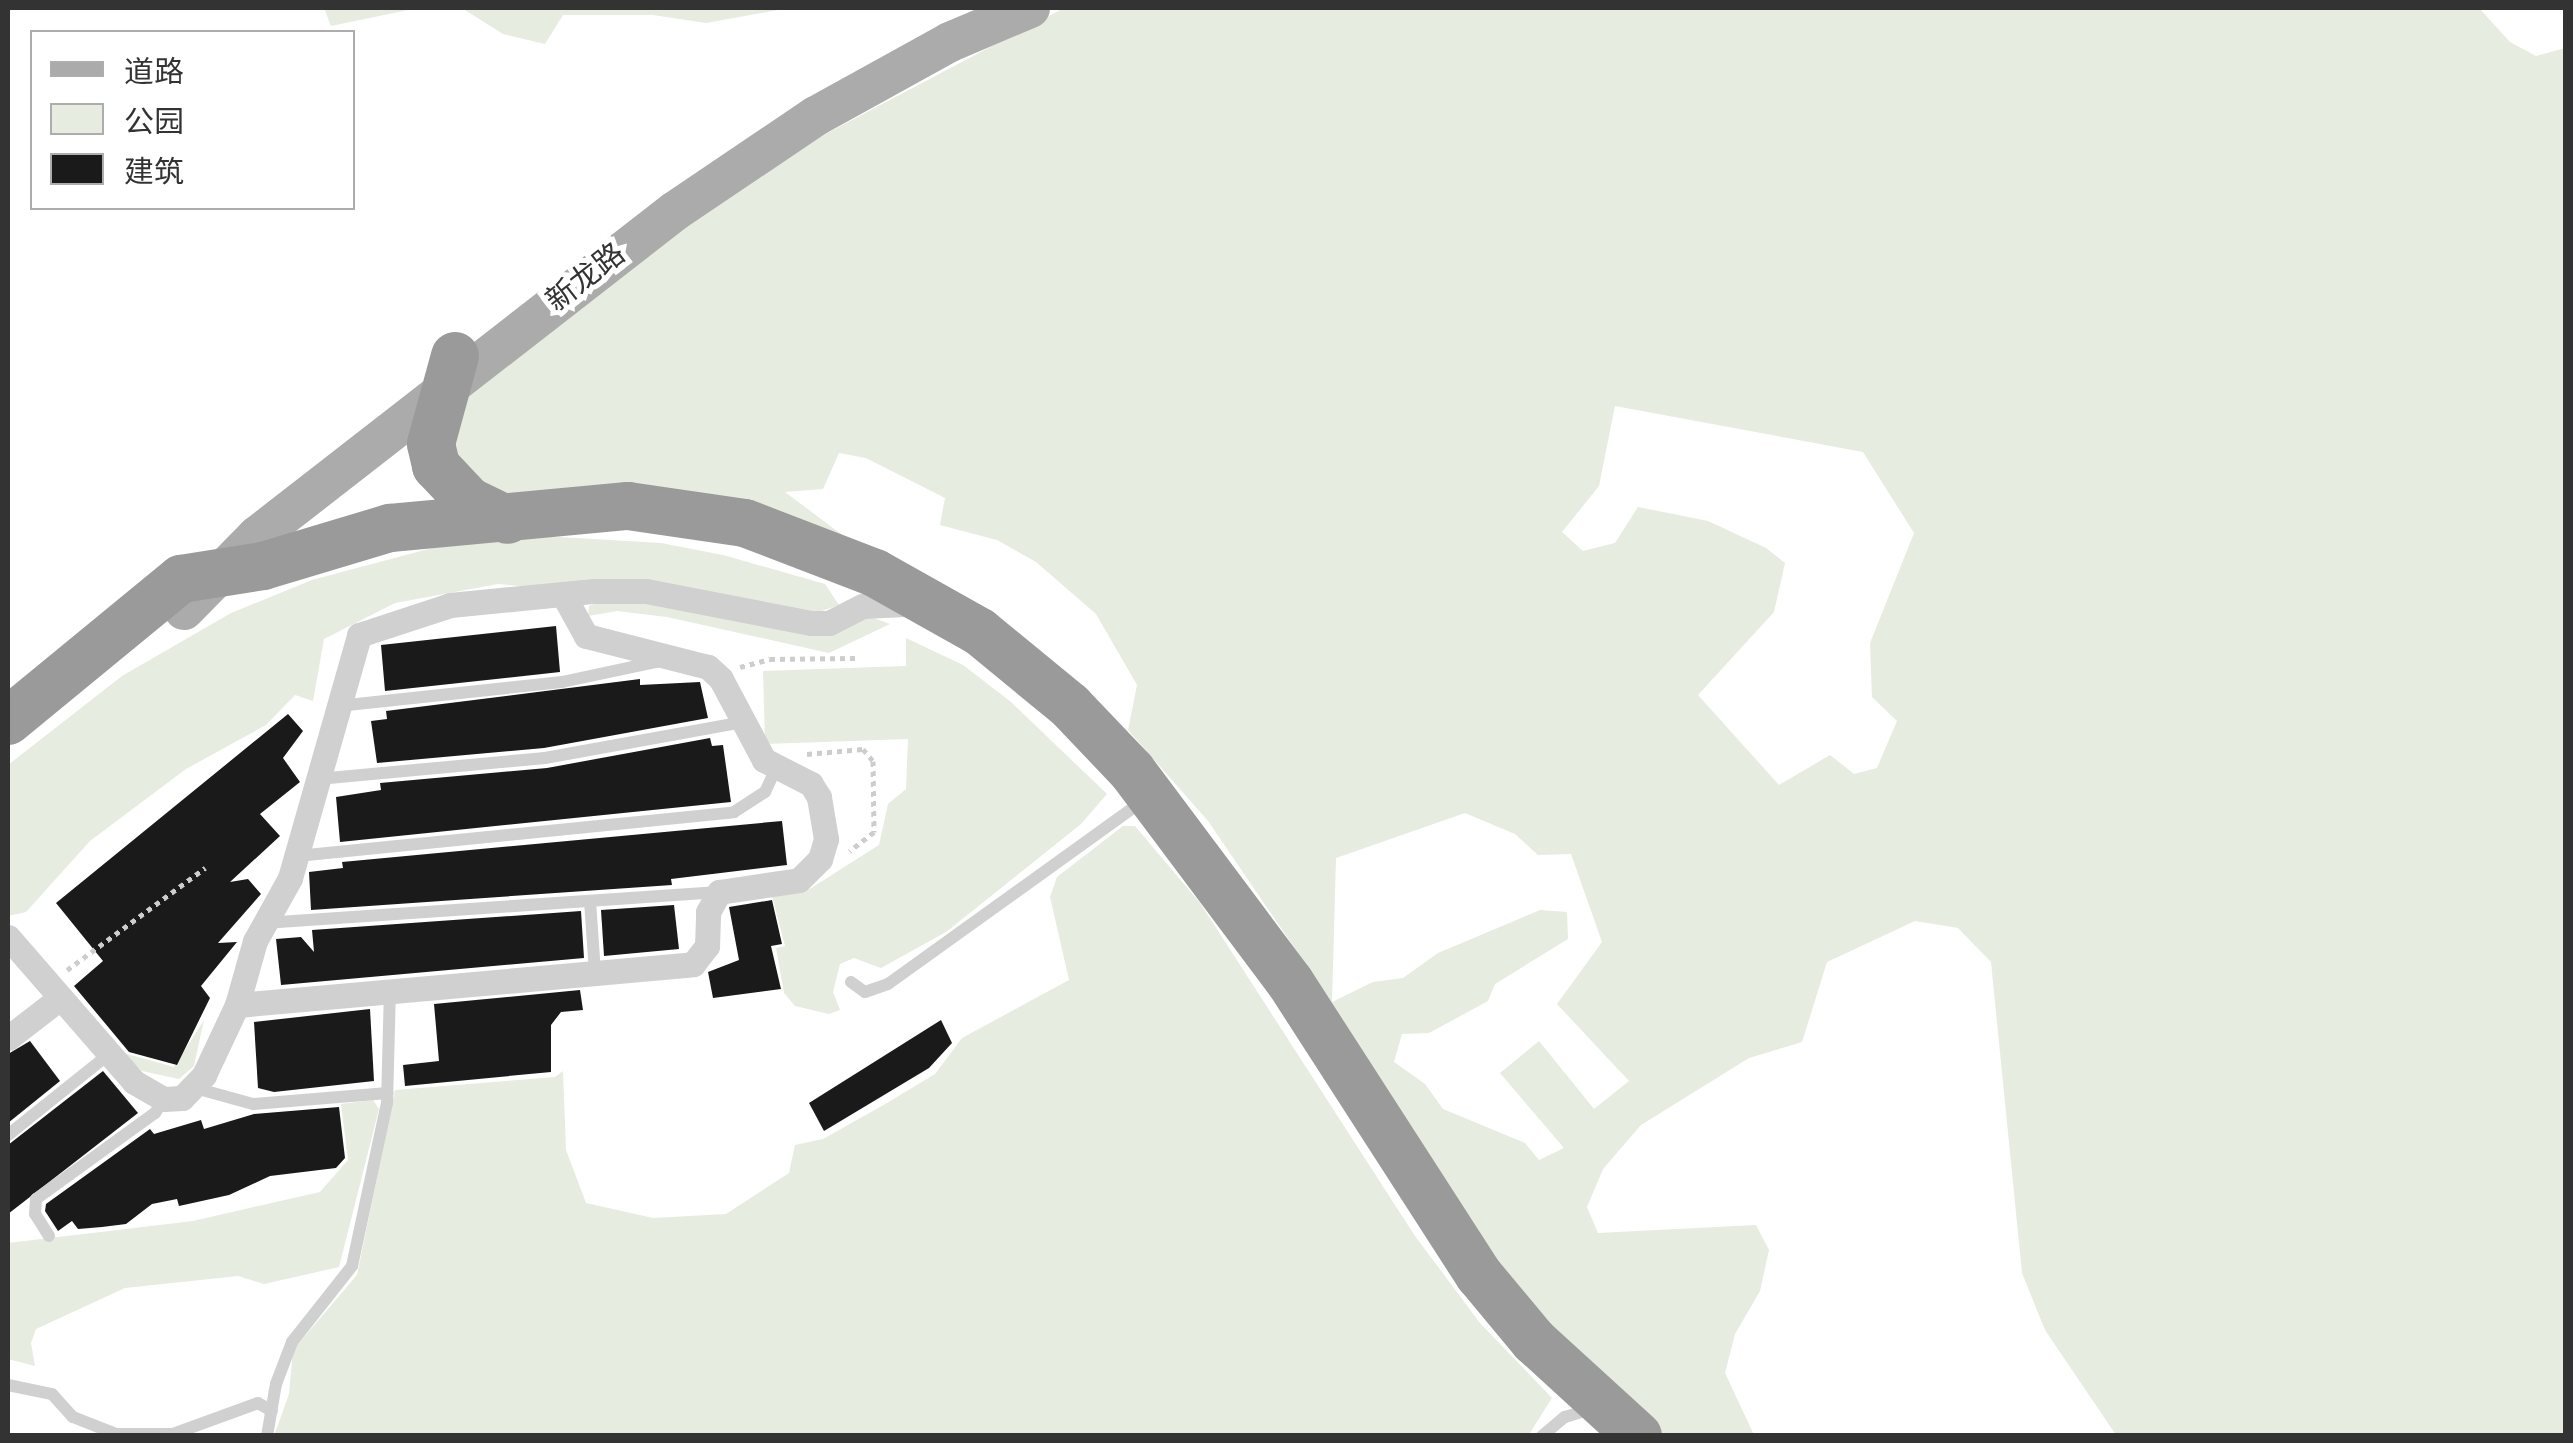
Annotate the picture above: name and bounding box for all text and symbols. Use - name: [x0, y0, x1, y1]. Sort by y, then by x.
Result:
- legend: [30, 30, 355, 210]
- text: 道路: [124, 58, 184, 88]
- text: 公园: [124, 108, 184, 138]
- text: 建筑: [124, 158, 184, 188]
- street label: 新龙路: [539, 236, 633, 320]

